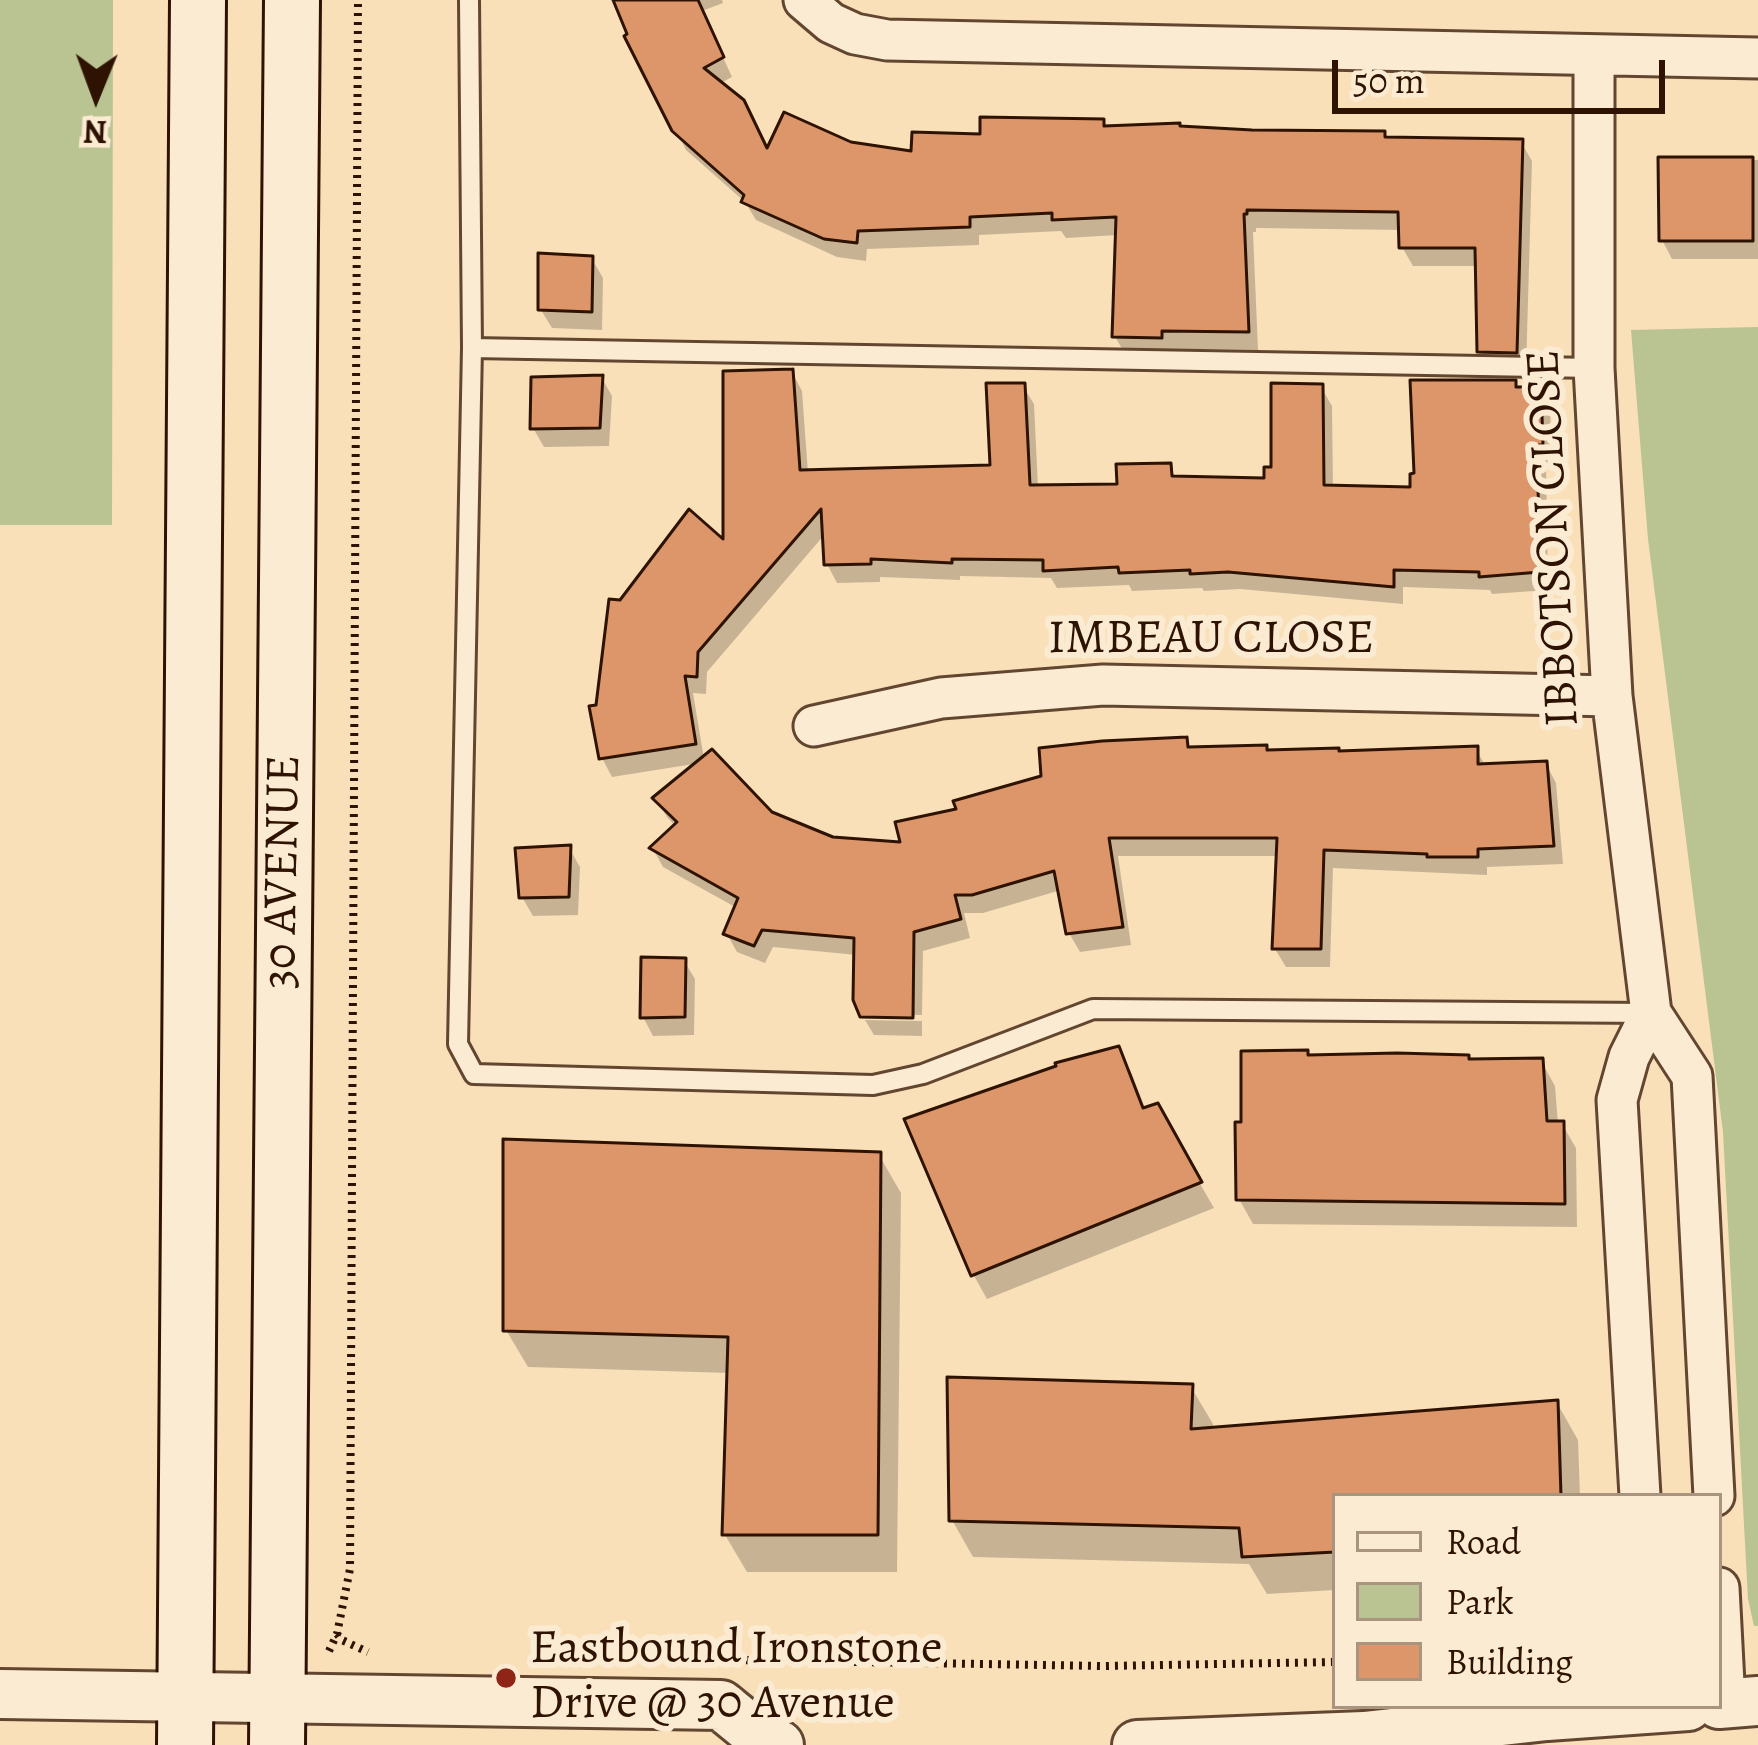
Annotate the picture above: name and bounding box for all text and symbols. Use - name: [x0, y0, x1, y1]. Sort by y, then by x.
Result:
- north arrow: [36, 36, 156, 156]
- scale bar: [1338, 36, 1671, 110]
- text: 50 m: [1353, 56, 1425, 105]
- text: N: [83, 110, 108, 155]
- street label: IBBOTSON CLOSE: [1516, 348, 1594, 728]
- street label: IMBEAU CLOSE: [1048, 611, 1374, 669]
- street label: 30 AVENUE: [253, 754, 315, 990]
- legend: [1332, 1493, 1722, 1709]
- text: Road: [1446, 1517, 1521, 1566]
- text: Park: [1446, 1577, 1514, 1626]
- place label: Eastbound Ironstone Drive @ 30 Avenue: [530, 1621, 943, 1734]
- text: Building: [1446, 1637, 1573, 1686]
- marker: Eastbound Ironstone Drive @ 30 Avenue: [493, 1665, 519, 1691]

